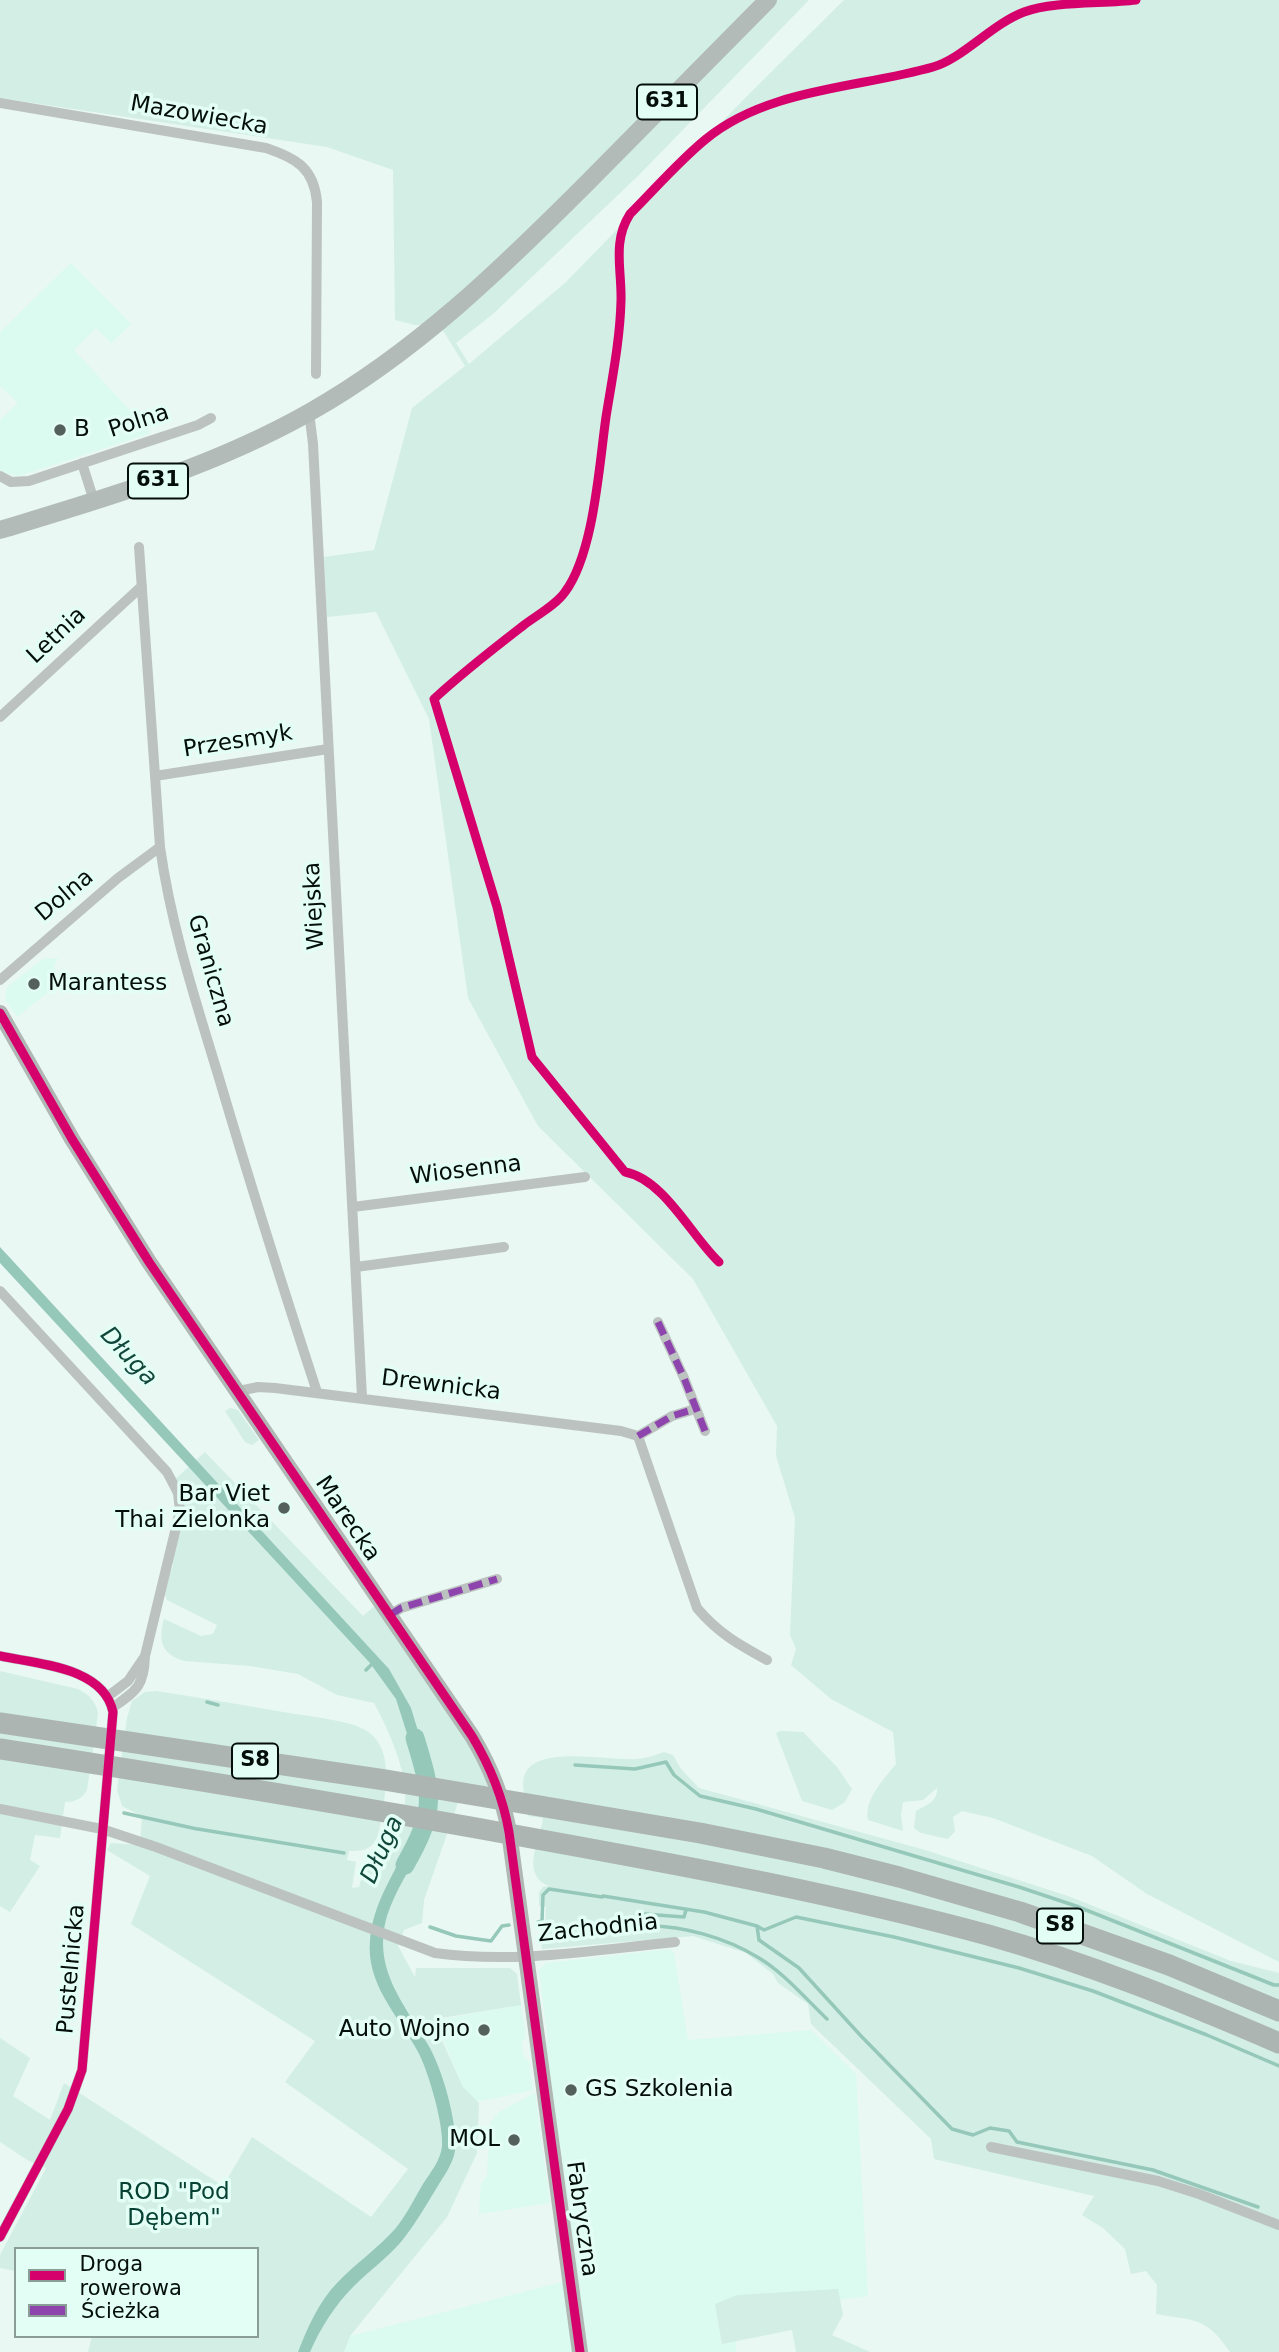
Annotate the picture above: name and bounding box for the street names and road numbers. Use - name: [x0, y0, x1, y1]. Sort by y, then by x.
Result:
- road number: 631: [637, 84, 697, 119]
- street label: Mazowiecka: [128, 90, 270, 142]
- street label: Polna: [105, 399, 173, 445]
- road number: 631: [128, 463, 188, 498]
- street label: Letnia: [22, 602, 92, 670]
- street label: Przesmyk: [181, 720, 295, 764]
- street label: Wiejska: [299, 861, 331, 951]
- street label: Dolna: [31, 864, 99, 928]
- street label: Graniczna: [181, 912, 239, 1030]
- street label: Wiosenna: [409, 1150, 523, 1192]
- street label: Drewnicka: [380, 1365, 502, 1407]
- street label: Marecka: [309, 1471, 385, 1567]
- road number: S8: [232, 1744, 278, 1778]
- street label: Pustelnicka: [53, 1903, 91, 2035]
- street label: Zachodnia: [536, 1909, 660, 1949]
- road number: S8: [1037, 1909, 1083, 1944]
- street label: Fabryczna: [559, 2160, 603, 2278]

